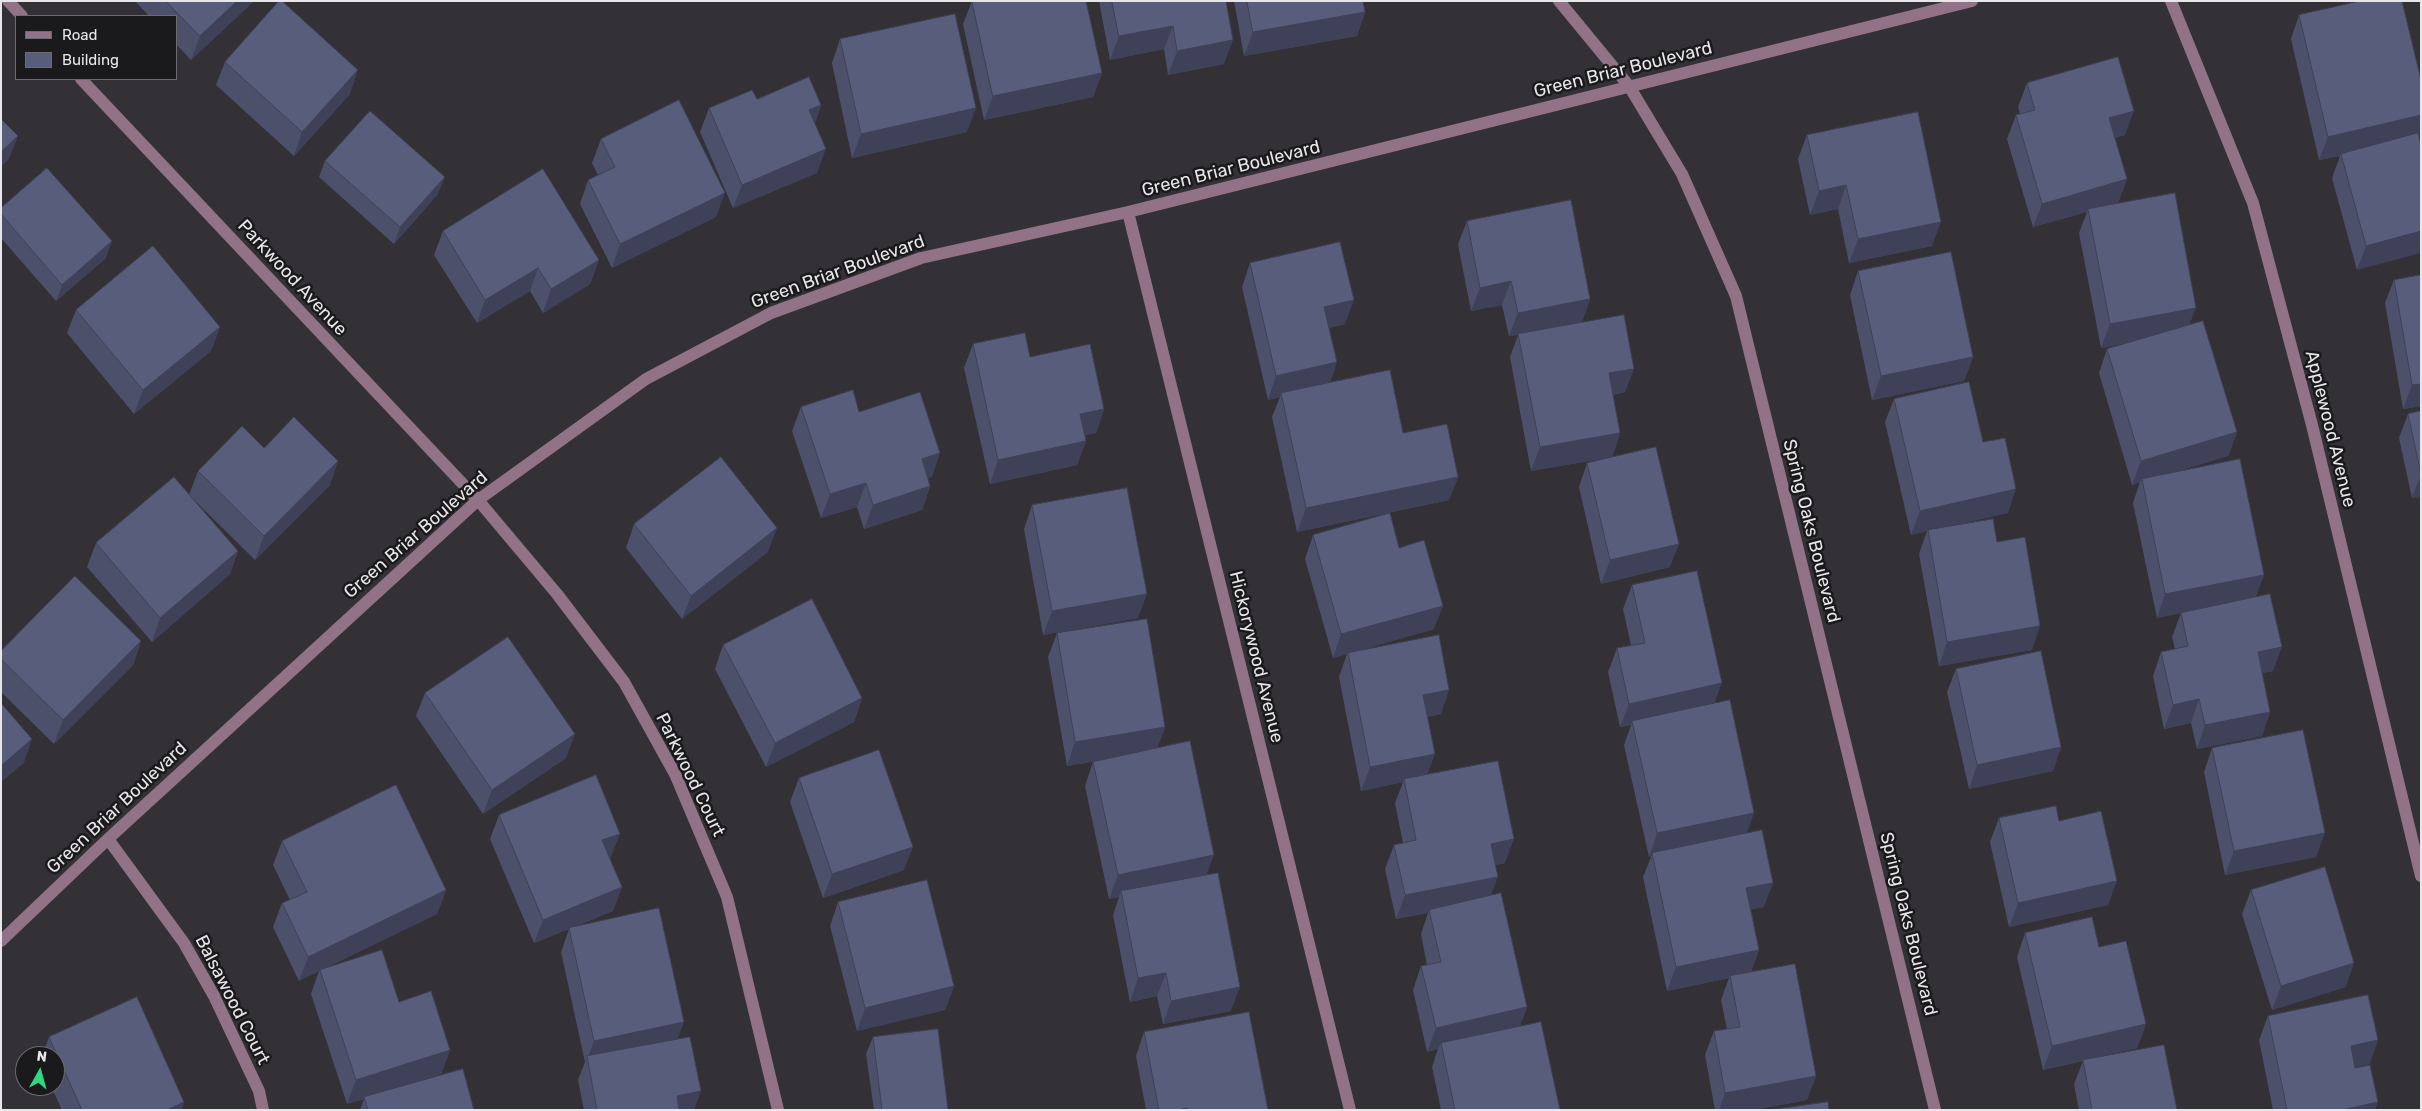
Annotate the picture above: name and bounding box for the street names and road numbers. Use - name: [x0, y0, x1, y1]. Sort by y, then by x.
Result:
- street label: Green Briar Boulevard: [1532, 37, 1714, 103]
- street label: Green Briar Boulevard: [1140, 136, 1322, 202]
- street label: Parkwood Avenue: [233, 216, 351, 340]
- street label: Green Briar Boulevard: [748, 231, 928, 313]
- street label: Applewood Avenue: [2300, 348, 2360, 510]
- street label: Spring Oaks Boulevard: [1778, 437, 1844, 625]
- street label: Green Briar Boulevard: [340, 467, 492, 603]
- street label: Hickorywood Avenue: [1224, 569, 1288, 745]
- street label: Parkwood Court: [651, 710, 729, 840]
- street label: Green Briar Boulevard: [43, 738, 191, 878]
- street label: Spring Oaks Boulevard: [1875, 830, 1941, 1018]
- street label: Balsawood Court: [190, 932, 274, 1068]

